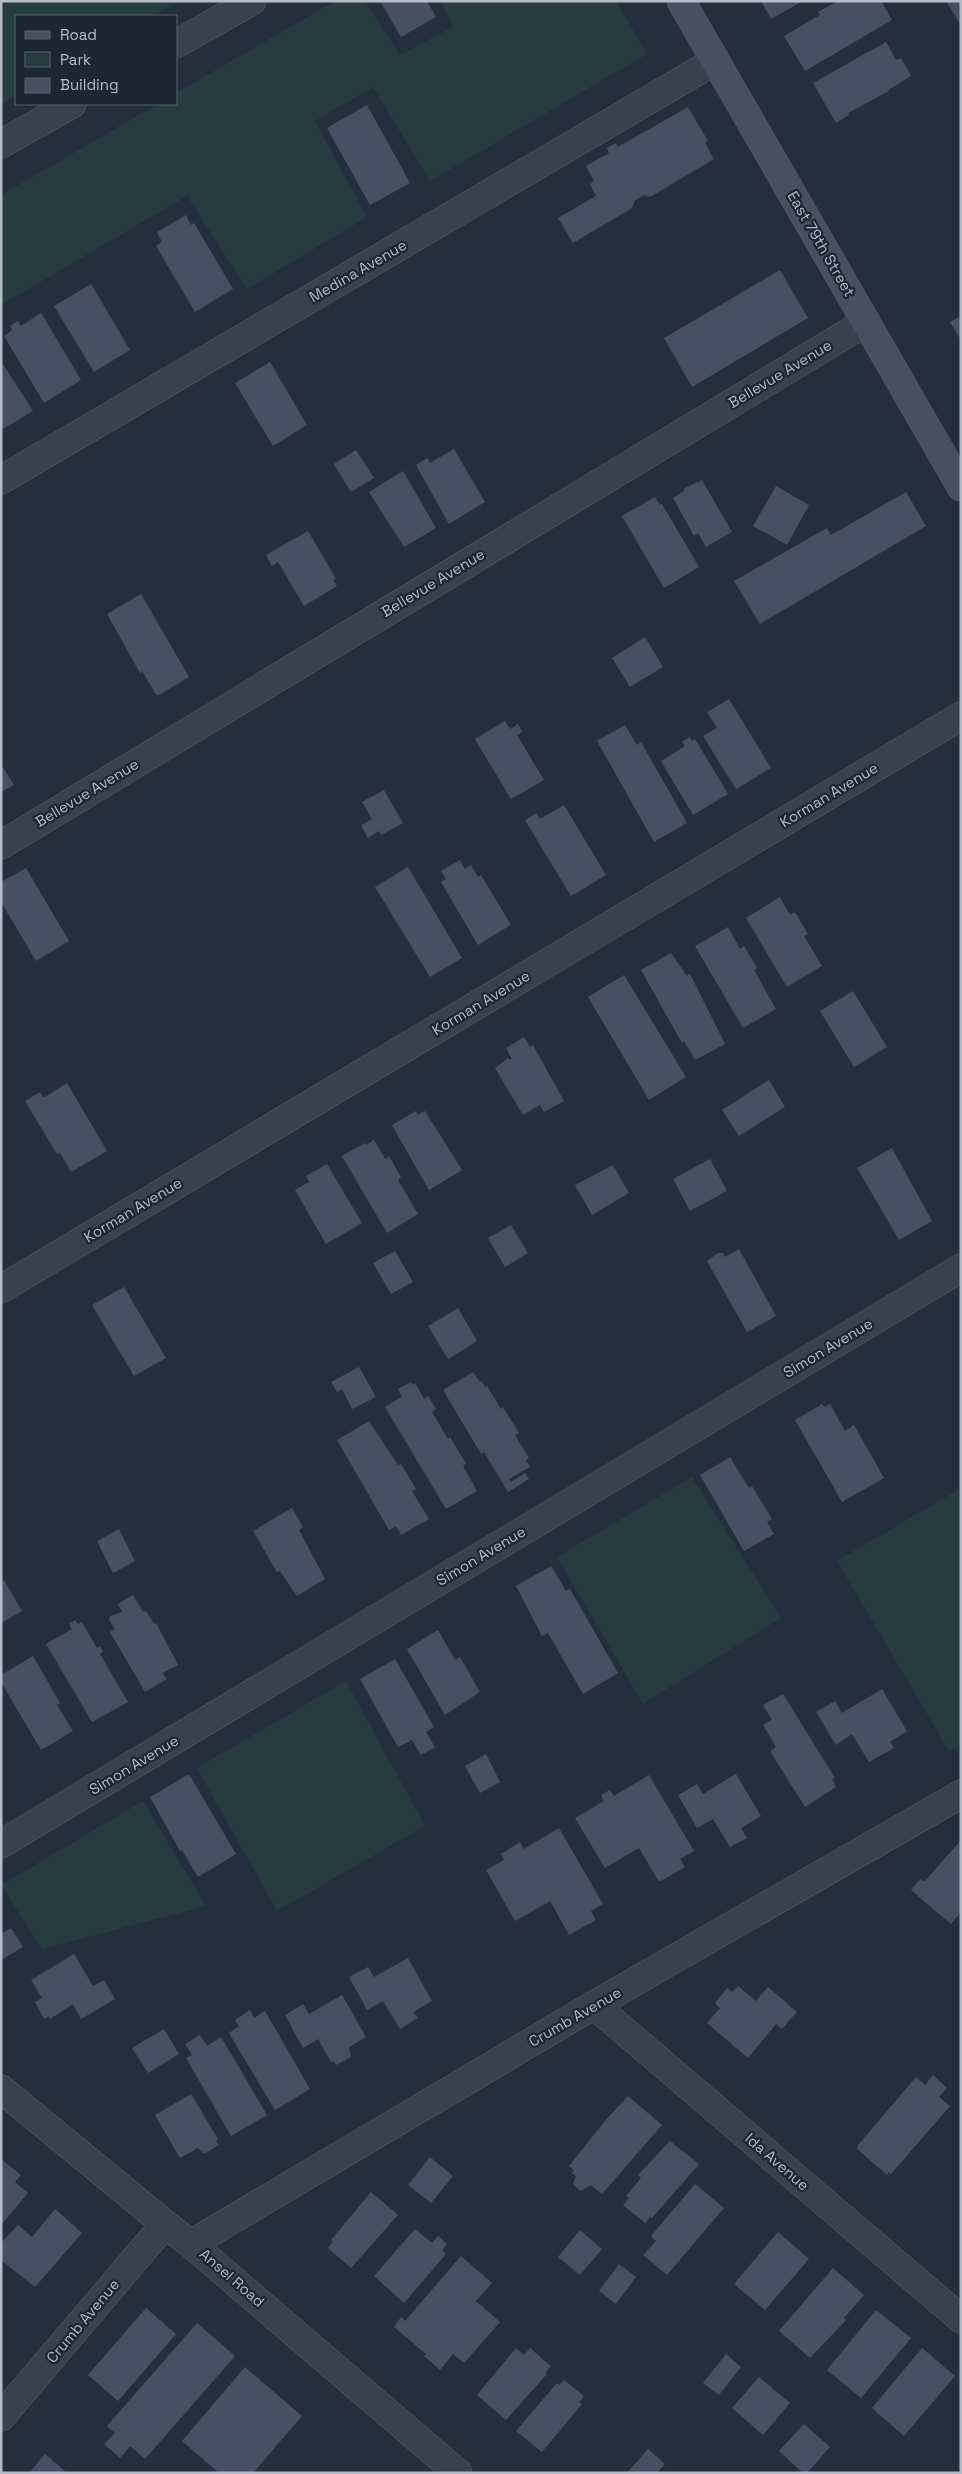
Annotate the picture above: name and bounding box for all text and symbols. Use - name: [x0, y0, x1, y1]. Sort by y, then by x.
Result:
- legend: [15, 15, 178, 105]
- text: Road: [60, 25, 97, 44]
- text: Park: [60, 50, 91, 69]
- text: Building: [60, 75, 119, 94]
- street label: East 79th Street: [783, 188, 859, 300]
- street label: Medina Avenue: [306, 235, 410, 306]
- street label: Bellevue Avenue: [724, 335, 835, 412]
- street label: Bellevue Avenue: [377, 544, 488, 621]
- street label: Bellevue Avenue: [31, 754, 142, 831]
- street label: Korman Avenue: [776, 758, 881, 831]
- street label: Korman Avenue: [428, 966, 533, 1039]
- street label: Korman Avenue: [80, 1173, 185, 1246]
- street label: Simon Avenue: [780, 1313, 876, 1382]
- street label: Simon Avenue: [433, 1521, 529, 1590]
- street label: Simon Avenue: [86, 1730, 182, 1799]
- street label: Crumb Avenue: [525, 1982, 624, 2051]
- street label: Ida Avenue: [741, 2129, 813, 2195]
- street label: Ansel Road: [196, 2244, 269, 2311]
- street label: Crumb Avenue: [42, 2275, 123, 2366]

